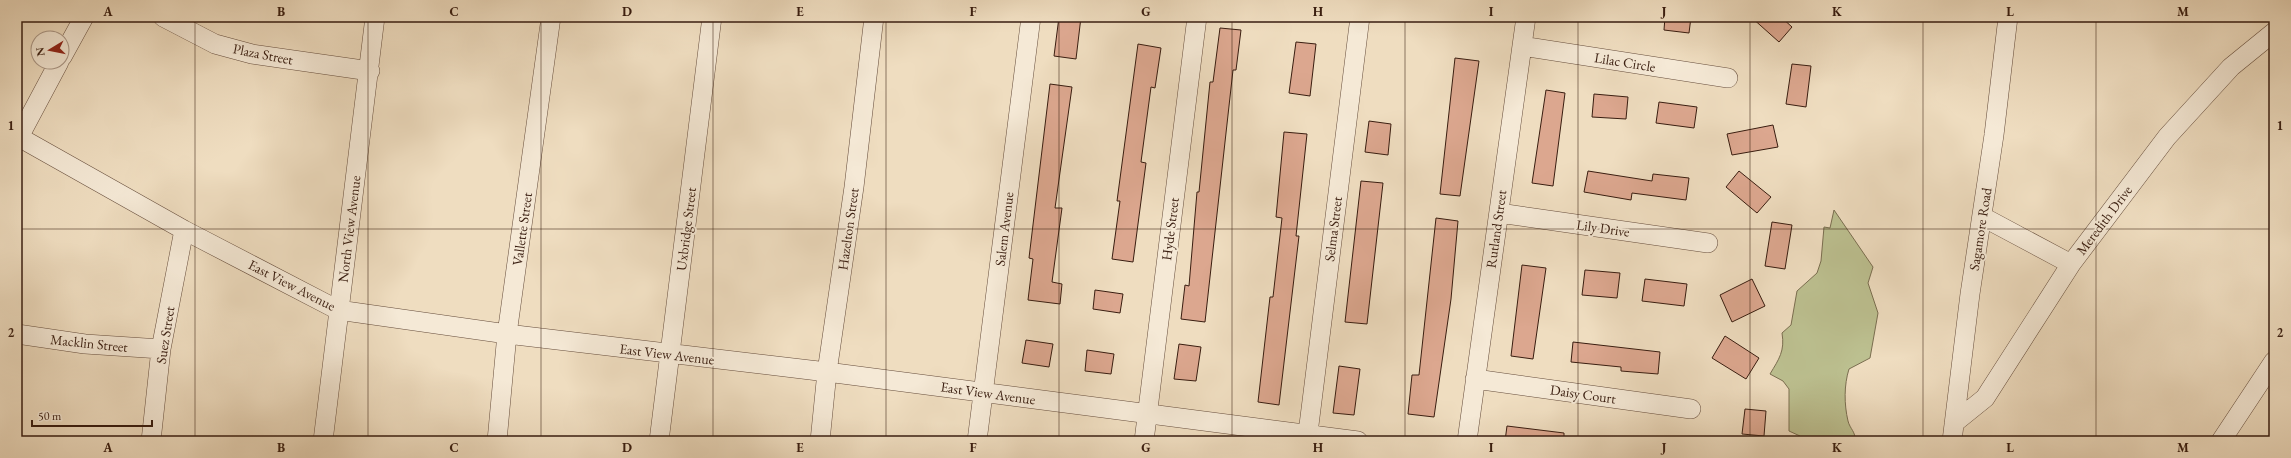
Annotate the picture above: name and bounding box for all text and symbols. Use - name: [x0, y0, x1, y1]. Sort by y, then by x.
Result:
- text: A: [102, 3, 113, 20]
- text: B: [277, 3, 285, 20]
- text: C: [449, 3, 459, 20]
- text: D: [622, 3, 632, 20]
- text: E: [796, 3, 804, 20]
- text: F: [969, 3, 977, 20]
- text: G: [1141, 3, 1151, 20]
- text: H: [1313, 3, 1324, 20]
- text: I: [1489, 3, 1494, 20]
- text: J: [1660, 3, 1667, 20]
- text: K: [1832, 3, 1843, 20]
- text: L: [2006, 3, 2014, 20]
- text: M: [2177, 3, 2189, 20]
- north arrow: [30, 30, 70, 70]
- street label: Plaza Street: [231, 39, 295, 69]
- text: N: [32, 46, 48, 57]
- street label: Lilac Circle: [1593, 48, 1657, 76]
- text: 1: [8, 117, 15, 134]
- text: 1: [2277, 117, 2284, 134]
- street label: North View Avenue: [334, 174, 365, 284]
- street label: Meredith Drive: [2072, 181, 2136, 258]
- street label: Sagamore Road: [1965, 185, 1996, 272]
- street label: Uxbridge Street: [672, 186, 700, 272]
- street label: Hazelton Street: [833, 186, 863, 271]
- street label: Rutland Street: [1482, 188, 1510, 269]
- street label: Salem Avenue: [991, 190, 1018, 267]
- street label: Vallette Street: [508, 191, 536, 267]
- street label: Selma Street: [1320, 195, 1346, 263]
- street label: Hyde Street: [1157, 196, 1183, 261]
- street label: Lily Drive: [1575, 215, 1631, 241]
- street label: East View Avenue: [245, 255, 339, 315]
- street label: Suez Street: [152, 304, 179, 365]
- text: 2: [8, 324, 15, 341]
- text: 2: [2277, 324, 2284, 341]
- street label: Macklin Street: [49, 330, 129, 356]
- street label: East View Avenue: [619, 339, 716, 369]
- street label: East View Avenue: [939, 377, 1037, 409]
- street label: Daisy Court: [1549, 380, 1618, 408]
- scale bar: [32, 402, 152, 428]
- text: 50 m: [38, 408, 62, 424]
- text: A: [102, 439, 113, 456]
- text: B: [277, 439, 285, 456]
- text: C: [449, 439, 459, 456]
- text: D: [622, 439, 632, 456]
- text: E: [796, 439, 804, 456]
- text: F: [969, 439, 977, 456]
- text: G: [1141, 439, 1151, 456]
- text: H: [1313, 439, 1324, 456]
- text: I: [1489, 439, 1494, 456]
- text: J: [1660, 439, 1667, 456]
- text: K: [1832, 439, 1843, 456]
- text: L: [2006, 439, 2014, 456]
- text: M: [2177, 439, 2189, 456]

